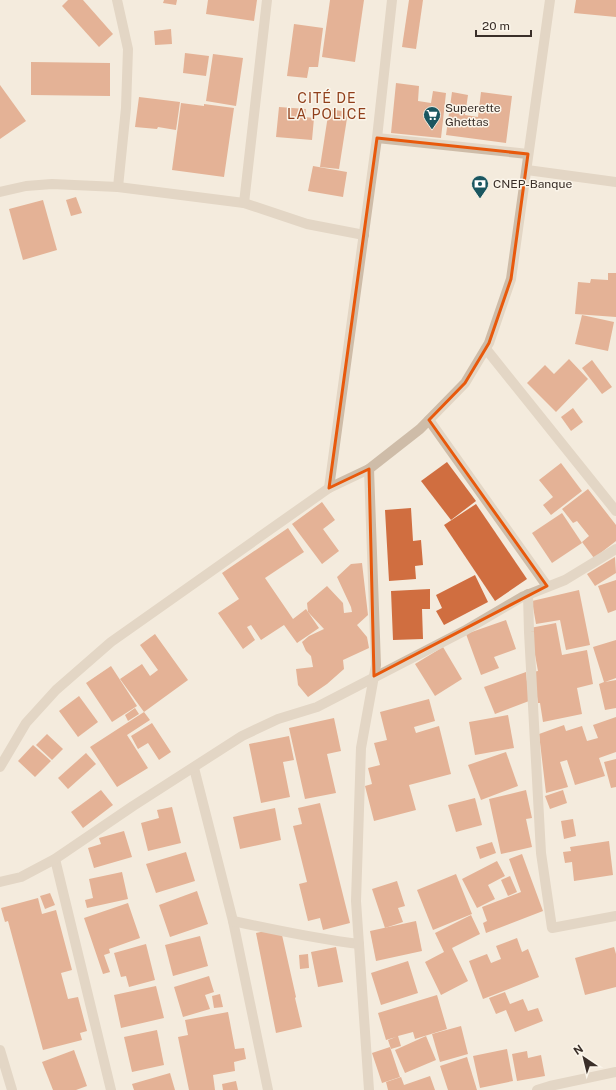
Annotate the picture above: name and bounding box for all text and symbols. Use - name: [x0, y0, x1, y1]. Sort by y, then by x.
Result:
- scale bar: [476, 12, 531, 38]
- text: 20 m: [482, 19, 510, 33]
- district label: CITÉ DE LA POLICE: [287, 89, 367, 122]
- place label: Superette Ghettas: [445, 101, 501, 129]
- supermarket icon: Superette Ghettas: [422, 105, 442, 130]
- bank icon: CNEP-Banque: [470, 174, 490, 199]
- place label: CNEP-Banque: [493, 177, 572, 191]
- north arrow: [564, 1038, 604, 1078]
- text: N: [571, 1042, 585, 1057]

